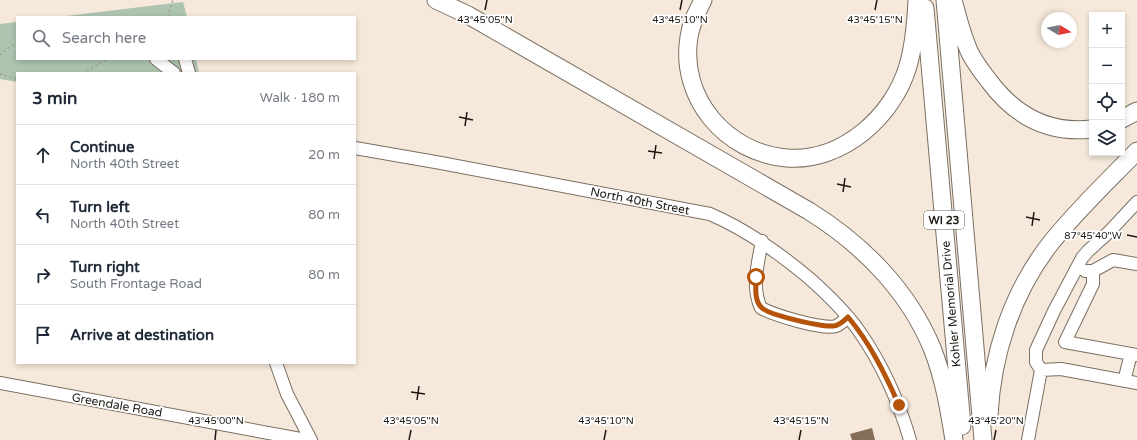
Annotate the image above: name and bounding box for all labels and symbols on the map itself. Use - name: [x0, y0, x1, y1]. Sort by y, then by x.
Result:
- north arrow: [1041, 12, 1077, 48]
- text: 43°45'05"N: [457, 14, 513, 26]
- text: 43°45'10"N: [652, 14, 708, 26]
- text: 43°45'15"N: [847, 14, 903, 26]
- street label: North 40th Street: [589, 185, 691, 218]
- road number: WI 23: [924, 211, 964, 229]
- text: 87°45'40"W: [1064, 230, 1122, 242]
- street label: Kohler Memorial Drive: [938, 240, 963, 368]
- route start: [747, 268, 765, 286]
- street label: Greendale Road: [71, 390, 163, 420]
- route end: [890, 396, 908, 414]
- text: 43°45'00"N: [188, 415, 244, 427]
- text: 43°45'05"N: [383, 415, 439, 427]
- text: 43°45'10"N: [578, 415, 634, 427]
- text: 43°45'15"N: [773, 415, 829, 427]
- text: 43°45'20"N: [968, 415, 1024, 427]

